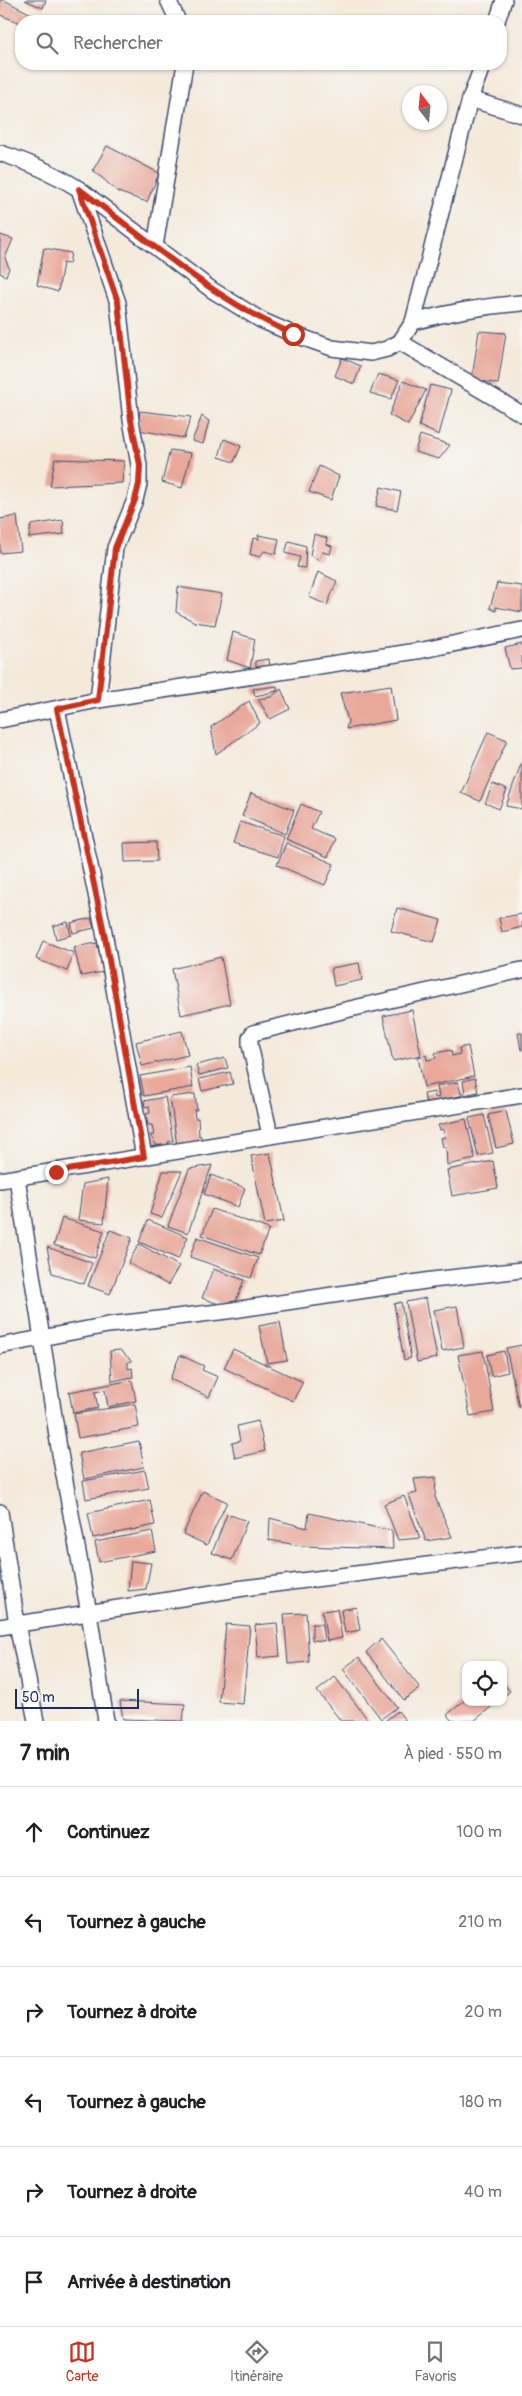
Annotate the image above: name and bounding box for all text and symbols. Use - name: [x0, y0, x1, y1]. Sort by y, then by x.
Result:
- search box: [15, 15, 507, 70]
- icon: search: [33, 29, 61, 57]
- text: Rechercher: [73, 31, 163, 55]
- north arrow: [402, 85, 447, 130]
- route start: [282, 323, 305, 346]
- route end: [45, 1161, 68, 1184]
- map controls: [462, 1661, 507, 1706]
- button: locate: [462, 1661, 507, 1706]
- scale bar: [15, 1686, 139, 1709]
- text: 50 m: [22, 1689, 55, 1706]
- text: 7 min: [20, 1740, 70, 1767]
- text: À pied · 550 m: [404, 1744, 502, 1764]
- icon: ahead: [20, 1818, 48, 1846]
- text: Continuez: [67, 1820, 150, 1844]
- text: 100 m: [456, 1822, 502, 1842]
- icon: left: [20, 1908, 48, 1936]
- text: Tournez à gauche: [67, 1910, 206, 1934]
- text: 210 m: [458, 1912, 502, 1932]
- icon: right: [20, 1998, 48, 2026]
- text: Tournez à droite: [67, 2000, 197, 2024]
- text: 20 m: [464, 2002, 502, 2022]
- icon: left: [20, 2088, 48, 2116]
- text: Tournez à gauche: [67, 2090, 206, 2114]
- text: 180 m: [459, 2092, 502, 2112]
- icon: right: [20, 2178, 48, 2206]
- text: Tournez à droite: [67, 2180, 197, 2204]
- text: 40 m: [464, 2182, 502, 2202]
- icon: arrive: [20, 2268, 48, 2296]
- text: Arrivée à destination: [67, 2270, 231, 2294]
- tab: Carte: [66, 2338, 98, 2385]
- tab: Itinéraire: [230, 2338, 283, 2385]
- tab: Favoris: [415, 2338, 456, 2385]

